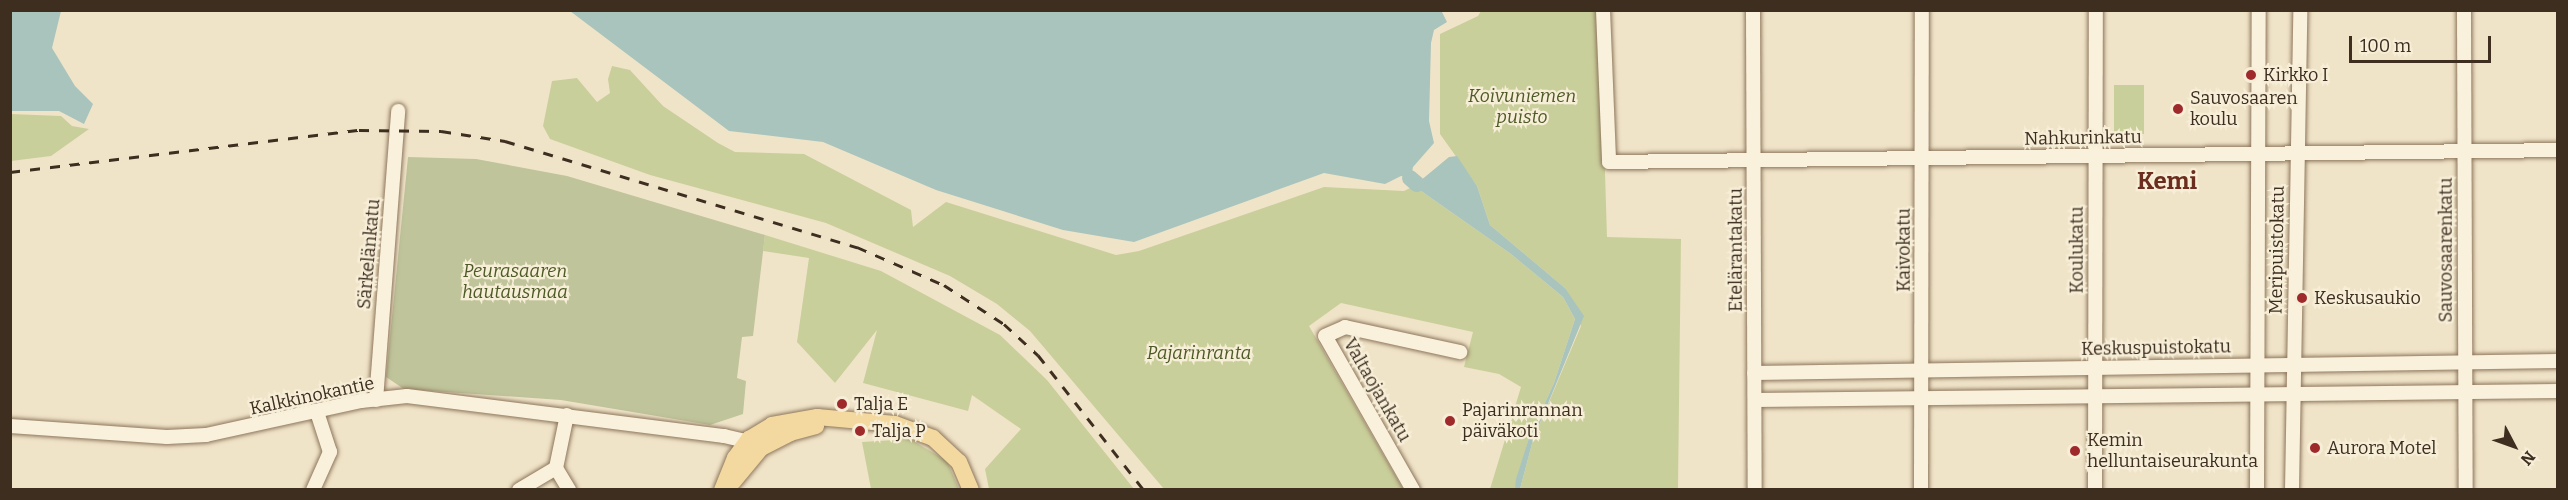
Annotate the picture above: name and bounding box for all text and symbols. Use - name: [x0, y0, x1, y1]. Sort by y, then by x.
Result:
- scale bar: [2352, 24, 2494, 62]
- text: 100 m: [2360, 35, 2411, 57]
- place label: Kirkko I: [2263, 64, 2328, 86]
- marker: Kirkko I: [2244, 68, 2258, 82]
- park label: Koivuniemen puisto: [1468, 86, 1576, 128]
- place label: Sauvosaaren koulu: [2190, 88, 2298, 130]
- marker: Sauvosaaren koulu: [2171, 102, 2185, 116]
- street label: Nahkurinkatu: [2024, 126, 2142, 150]
- district label: Kemi: [2137, 168, 2197, 196]
- street label: Sauvosaarenkatu: [2435, 178, 2457, 322]
- street label: Meripuistokatu: [2265, 186, 2289, 314]
- street label: Etelärantakatu: [1725, 188, 1747, 312]
- street label: Särkelänkatu: [353, 198, 385, 310]
- street label: Koulukatu: [2066, 206, 2088, 294]
- street label: Kaivokatu: [1893, 208, 1915, 292]
- park label: Peurasaaren hautausmaa: [462, 261, 568, 304]
- place label: Keskusaukio: [2314, 287, 2421, 309]
- marker: Keskusaukio: [2295, 291, 2309, 305]
- street label: Valtaojankatu: [1339, 334, 1415, 446]
- street label: Keskuspuistokatu: [2081, 336, 2231, 360]
- park label: Pajarinranta: [1147, 342, 1251, 364]
- street label: Kalkkinokantie: [248, 372, 376, 420]
- place label: Talja E: [854, 393, 908, 415]
- marker: Talja E: [835, 397, 849, 411]
- place label: Pajarinrannan päiväkoti: [1462, 400, 1583, 442]
- marker: Pajarinrannan päiväkoti: [1443, 414, 1457, 428]
- north arrow: [2484, 416, 2544, 476]
- place label: Talja P: [872, 420, 926, 442]
- marker: Talja P: [853, 424, 867, 438]
- place label: Kemin helluntaiseurakunta: [2087, 430, 2258, 472]
- place label: Aurora Motel: [2327, 437, 2436, 459]
- marker: Aurora Motel: [2308, 441, 2322, 455]
- marker: Kemin helluntaiseurakunta: [2068, 444, 2082, 458]
- text: N: [2517, 447, 2539, 469]

